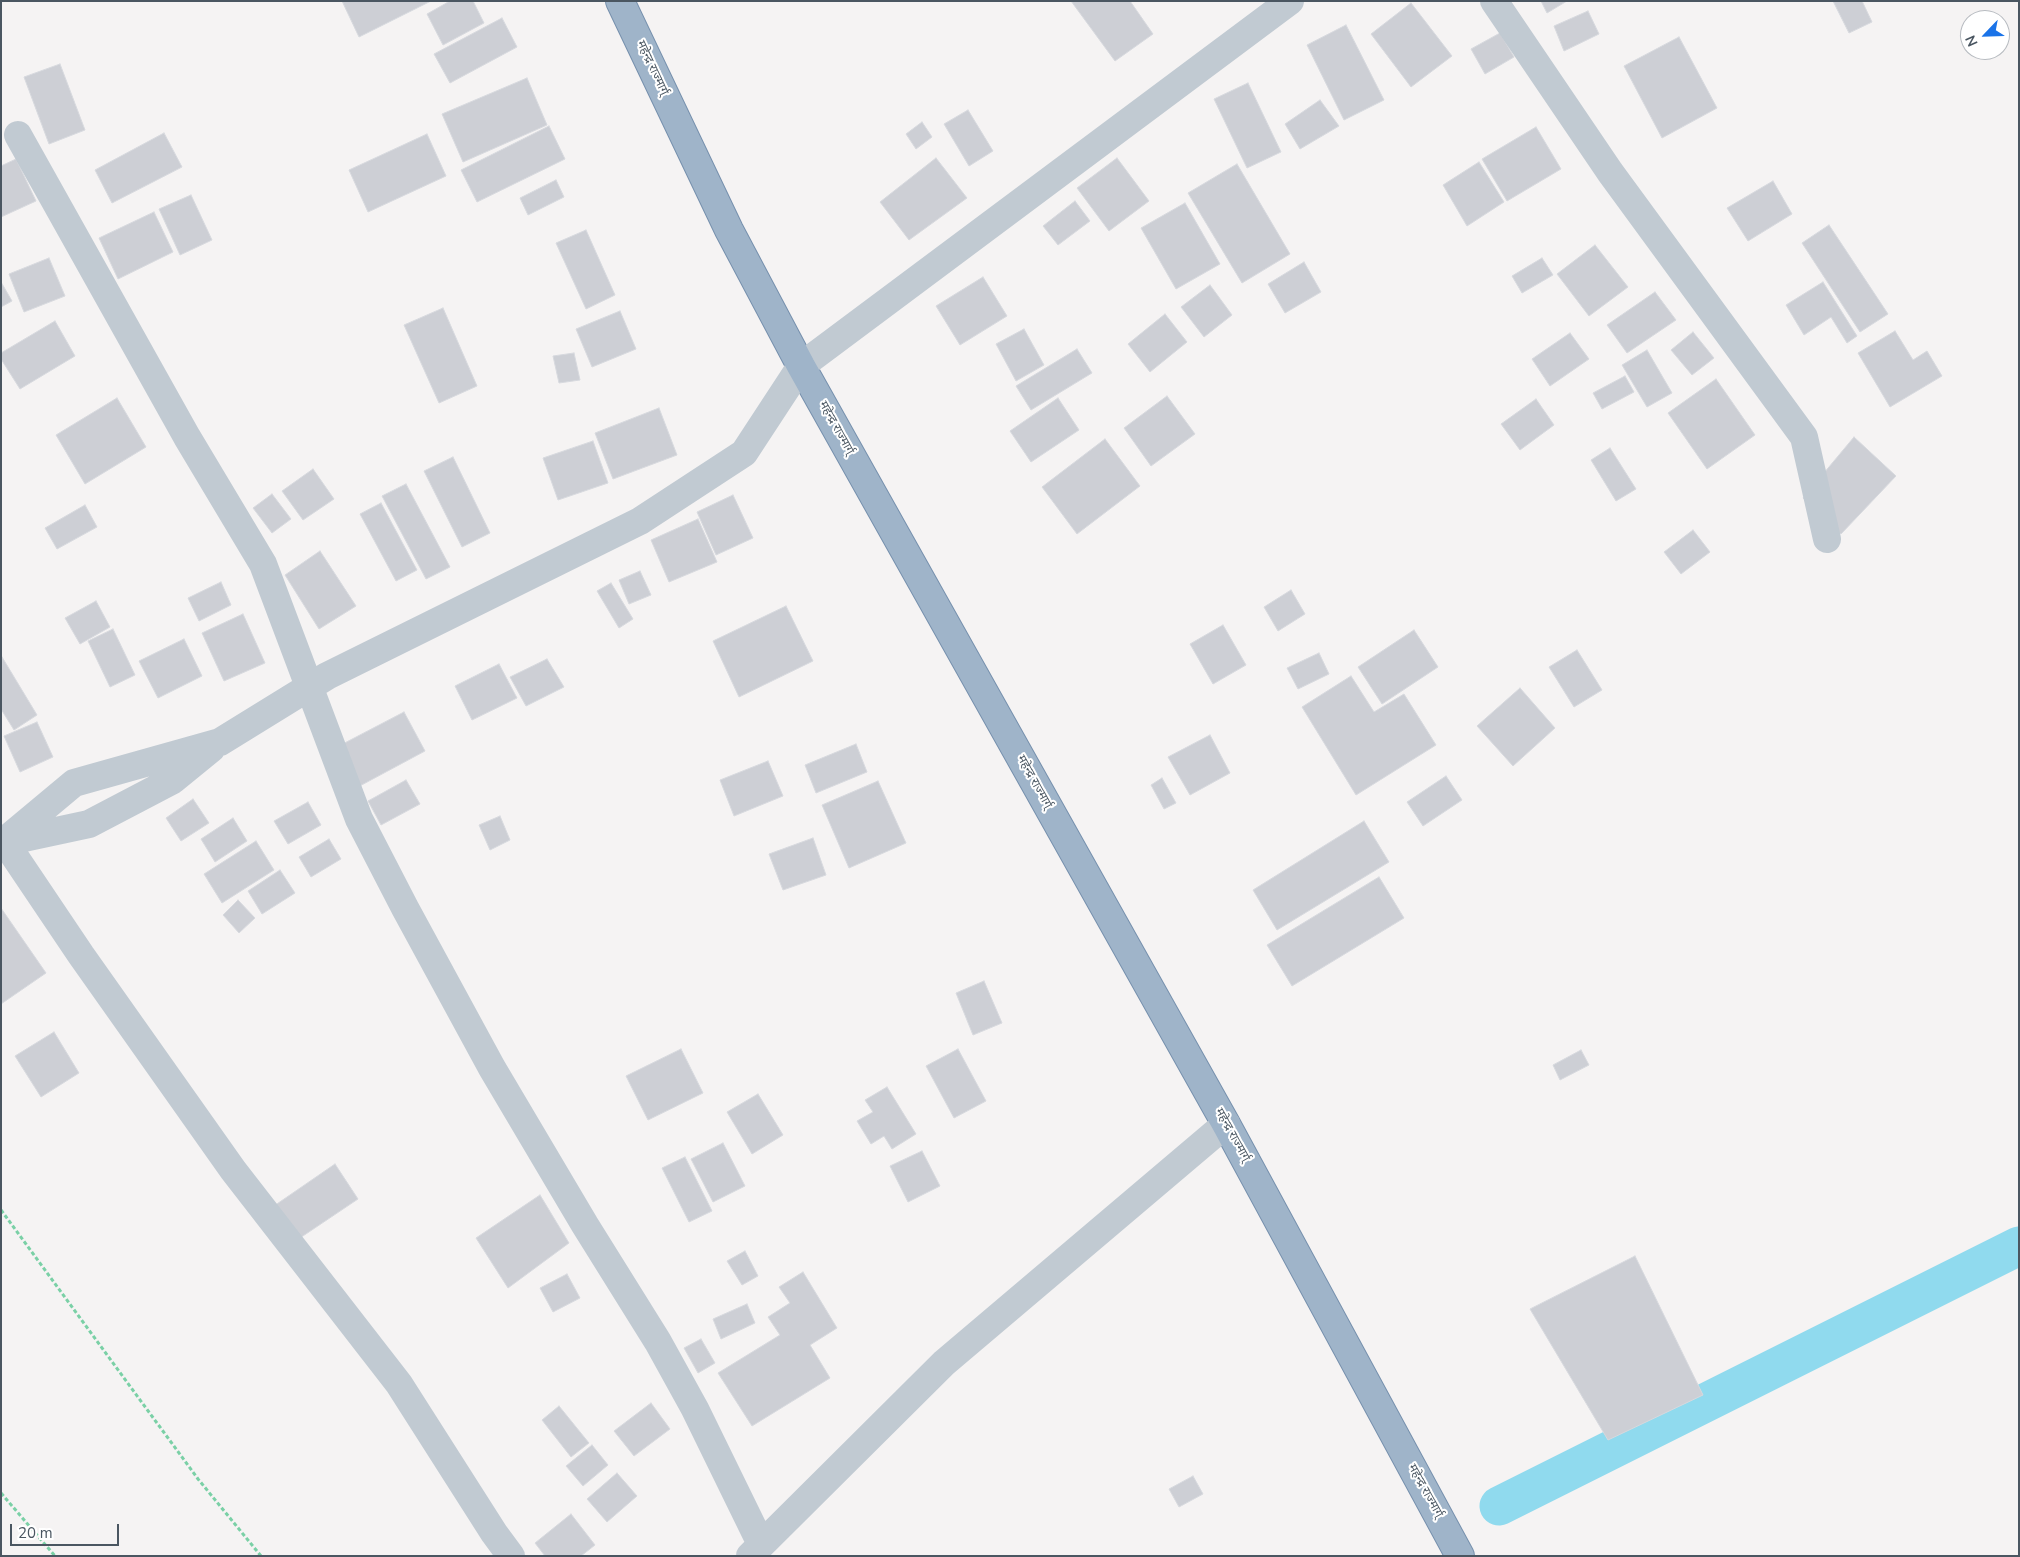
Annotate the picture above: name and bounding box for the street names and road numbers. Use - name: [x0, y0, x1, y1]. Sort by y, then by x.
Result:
- street label: महेन्द्र राज्मार्ग्: [633, 38, 671, 98]
- street label: महेन्द्र राज्मार्ग्: [815, 399, 857, 457]
- street label: महेन्द्र राज्मार्ग्: [1013, 753, 1055, 811]
- street label: महेन्द्र राज्मार्ग्: [1211, 1106, 1253, 1164]
- street label: महेन्द्र राज्मार्ग्: [1404, 1462, 1446, 1520]

